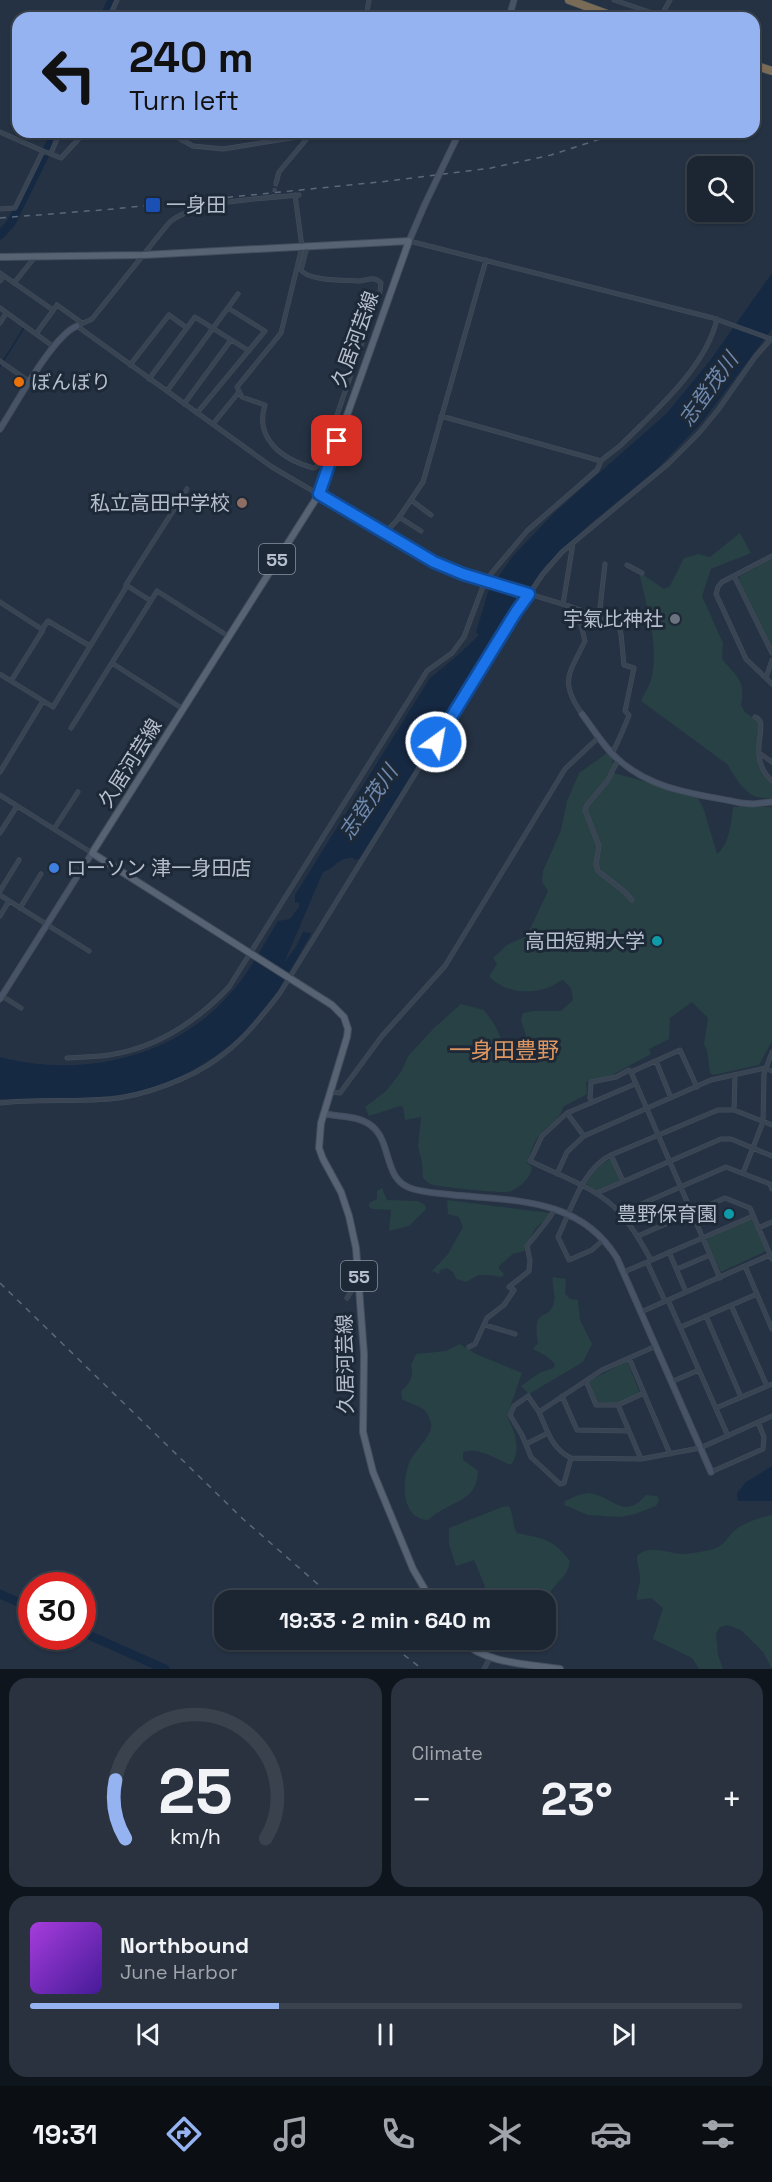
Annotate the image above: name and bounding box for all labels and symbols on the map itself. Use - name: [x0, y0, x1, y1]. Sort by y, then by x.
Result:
- place label: 一身田: [166, 192, 226, 218]
- marker: 一身田: [144, 196, 162, 214]
- street label: 久居河芸線: [326, 288, 384, 390]
- water label: 志登茂川: [672, 345, 745, 431]
- place label: ぼんぼり: [31, 369, 111, 395]
- marker: ぼんぼり: [12, 375, 26, 389]
- pin: [311, 415, 362, 466]
- place label: 私立高田中学校: [90, 490, 230, 516]
- marker: 私立高田中学校: [235, 496, 249, 510]
- road number: 55: [259, 544, 295, 574]
- place label: 宇氣比神社: [563, 606, 663, 632]
- marker: 宇氣比神社: [668, 612, 682, 626]
- position arrow: [404, 710, 468, 774]
- street label: 久居河芸線: [92, 714, 168, 812]
- water label: 志登茂川: [333, 758, 404, 844]
- place label: ローソン 津一身田店: [66, 855, 251, 881]
- marker: ローソン 津一身田店: [47, 861, 61, 875]
- place label: 高田短期大学: [525, 928, 645, 954]
- marker: 高田短期大学: [650, 934, 664, 948]
- district label: 一身田豊野: [449, 1036, 559, 1064]
- place label: 豊野保育園: [617, 1201, 717, 1227]
- marker: 豊野保育園: [722, 1207, 736, 1221]
- road number: 55: [341, 1261, 377, 1291]
- street label: 久居河芸線: [331, 1314, 359, 1414]
- speed limit sign: 30: [18, 1572, 96, 1650]

